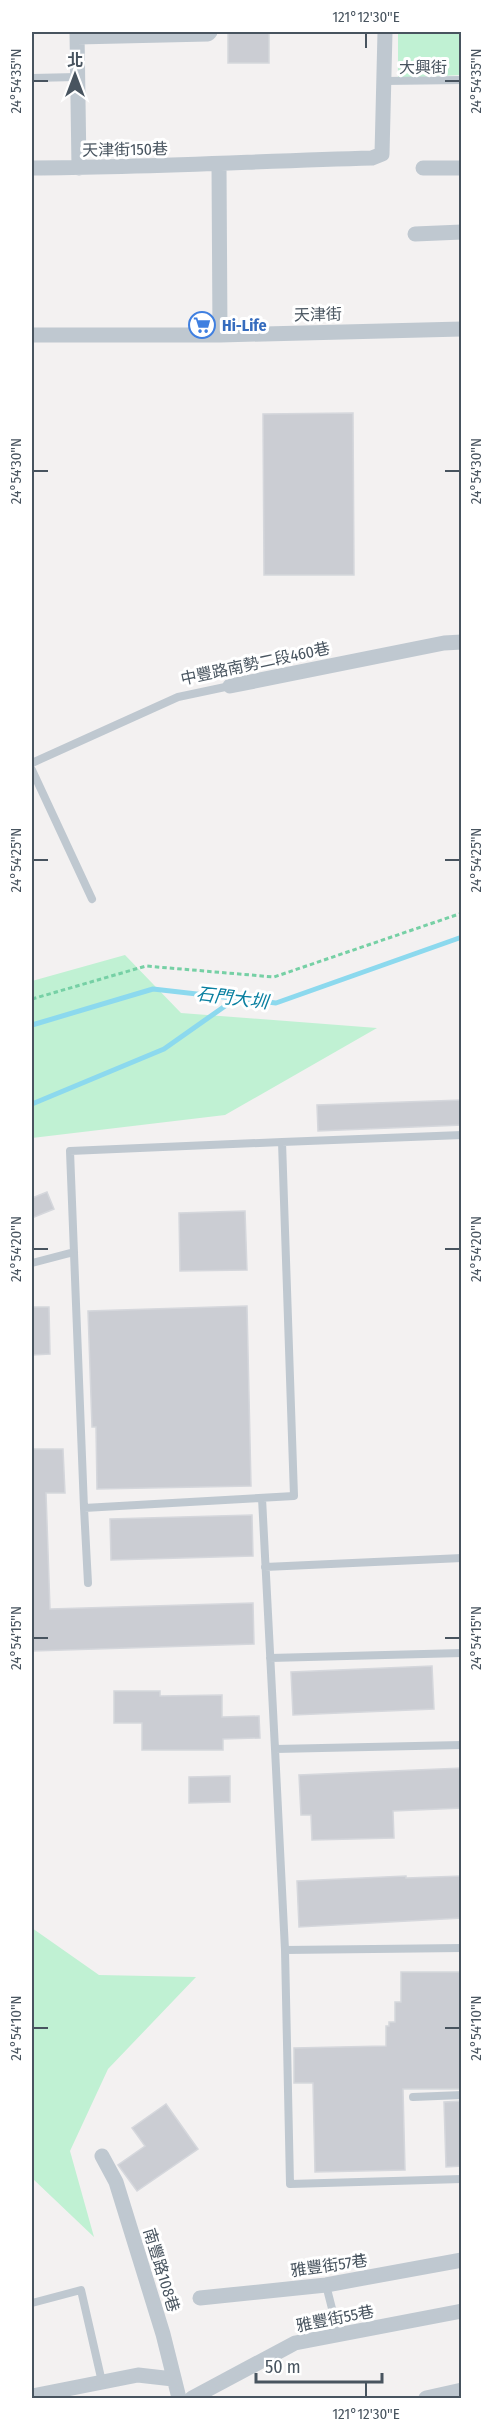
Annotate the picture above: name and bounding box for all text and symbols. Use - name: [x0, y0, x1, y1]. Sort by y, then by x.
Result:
- text: 121°12'30"E: [332, 8, 400, 26]
- north arrow: [45, 45, 105, 105]
- text: 24°54'35"N: [7, 48, 25, 114]
- text: 24°54'35"N: [467, 48, 485, 114]
- text: 北: [67, 51, 83, 70]
- street label: 大興街: [399, 58, 447, 77]
- street label: 天津街150巷: [82, 139, 168, 160]
- street label: 天津街: [294, 305, 342, 324]
- supermarket icon: Hi-Life: [187, 310, 217, 340]
- place label: Hi-Life: [222, 316, 267, 335]
- text: 24°54'30"N: [7, 438, 25, 504]
- text: 24°54'30"N: [467, 438, 485, 504]
- street label: 中豐路南勢二段460巷: [179, 638, 331, 689]
- text: 24°54'25"N: [7, 828, 25, 892]
- text: 24°54'25"N: [467, 828, 485, 892]
- water label: 石門大圳: [195, 983, 272, 1014]
- text: 24°54'20"N: [7, 1216, 25, 1282]
- text: 24°54'20"N: [467, 1216, 485, 1282]
- text: 24°54'15"N: [7, 1606, 25, 1670]
- text: 24°54'15"N: [467, 1606, 485, 1670]
- text: 24°54'10"N: [7, 1995, 25, 2061]
- text: 24°54'10"N: [467, 1995, 485, 2061]
- street label: 南豐路108巷: [140, 2226, 183, 2314]
- street label: 雅豐街57巷: [289, 2251, 369, 2280]
- street label: 雅豐街55巷: [295, 2302, 375, 2335]
- scale bar: [256, 2346, 382, 2384]
- text: 50 m: [265, 2356, 301, 2378]
- text: 121°12'30"E: [332, 2405, 400, 2423]

